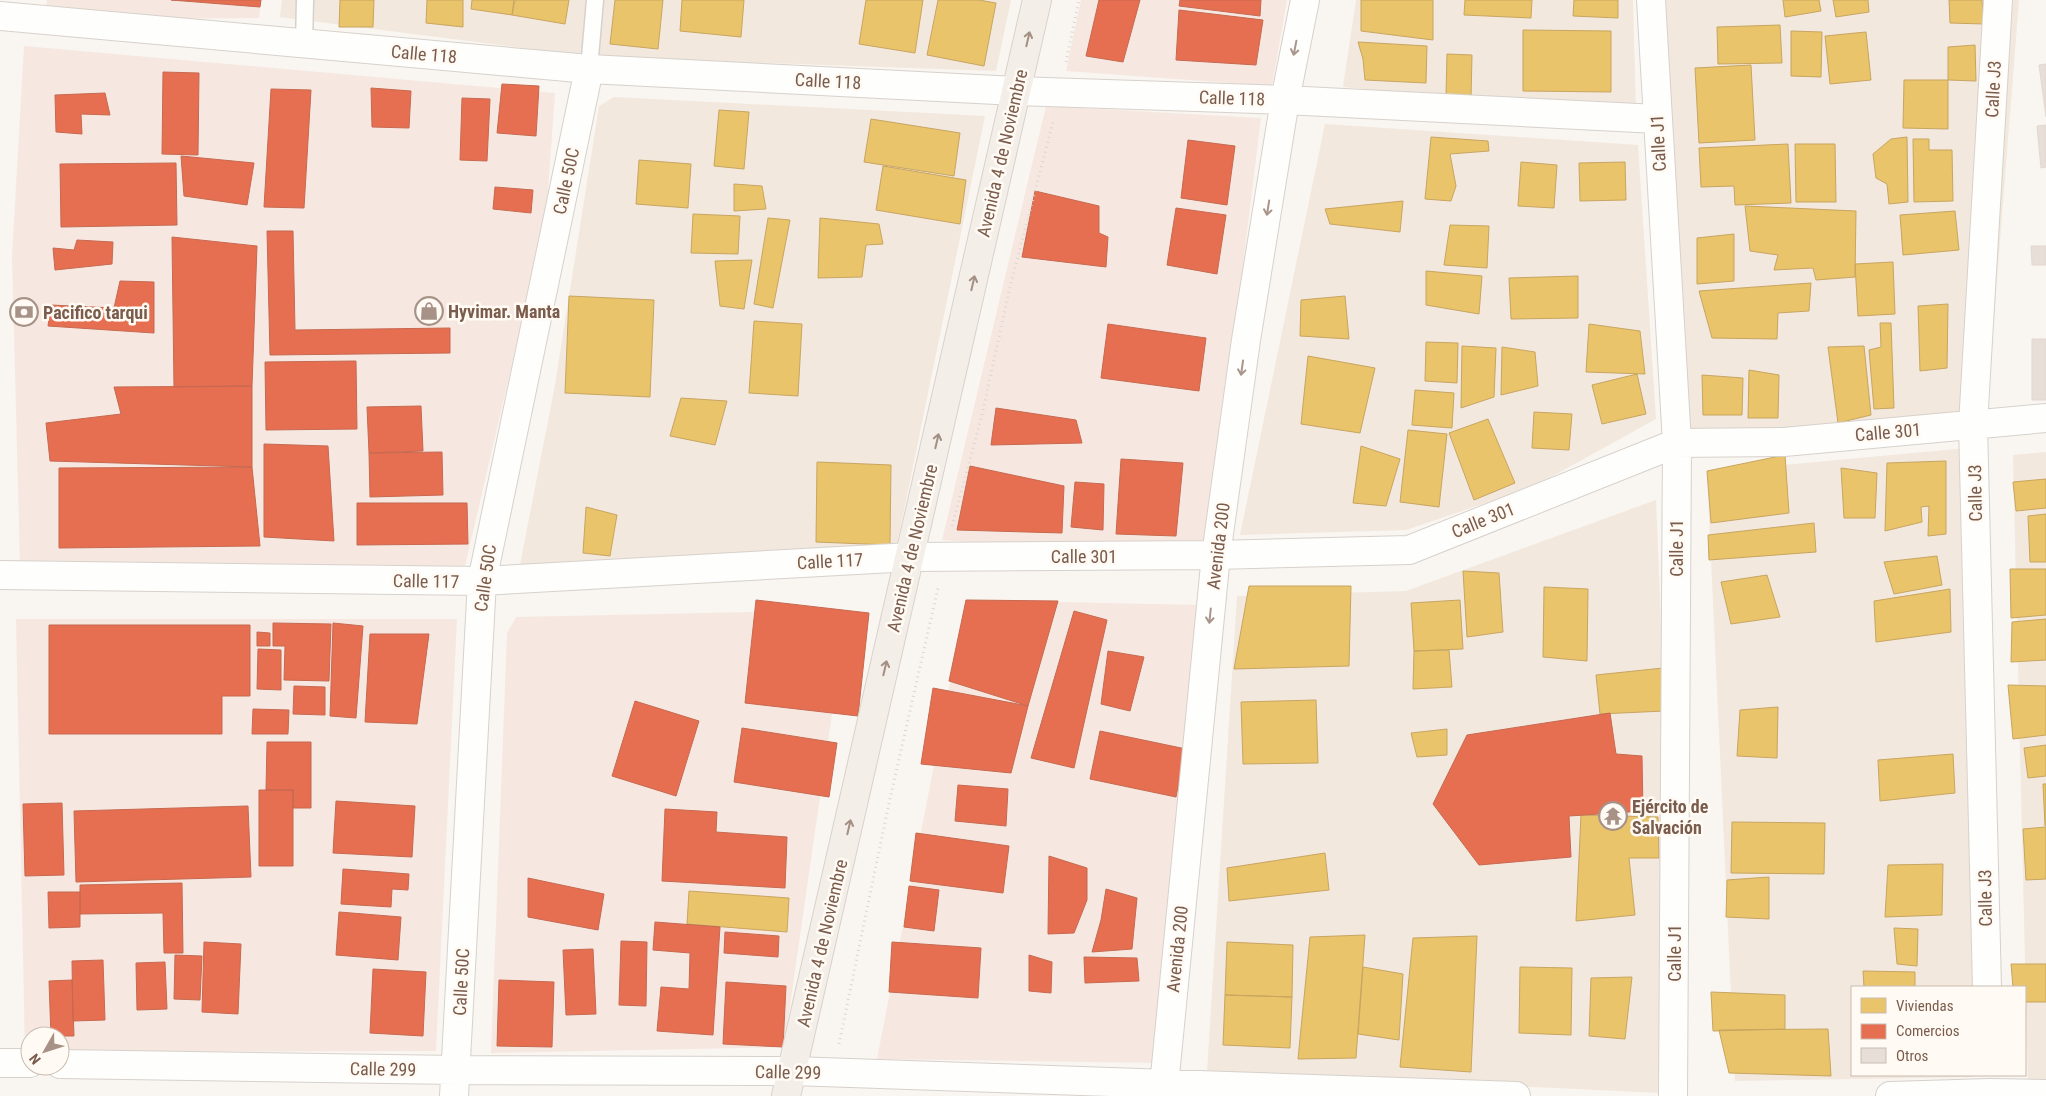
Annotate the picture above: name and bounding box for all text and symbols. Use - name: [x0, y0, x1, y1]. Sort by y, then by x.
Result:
- one-way arrow: [1024, 31, 1033, 47]
- one-way arrow: [1290, 39, 1300, 55]
- street label: Calle 118: [390, 41, 458, 67]
- street label: Calle J3: [1981, 60, 2005, 118]
- street label: Avenida 4 de Noviembre: [972, 67, 1032, 239]
- street label: Calle 118: [794, 69, 862, 93]
- street label: Calle 118: [1198, 86, 1266, 110]
- street label: Calle J1: [1646, 114, 1670, 172]
- street label: Calle 50C: [549, 146, 583, 216]
- one-way arrow: [1262, 200, 1272, 216]
- one-way arrow: [969, 275, 978, 291]
- shop icon: Hyvimar. Manta: [414, 296, 444, 326]
- bank icon: Pacifico tarqui: [9, 297, 39, 327]
- place label: Hyvimar. Manta: [448, 301, 560, 322]
- place label: Pacifico tarqui: [43, 302, 148, 323]
- one-way arrow: [1237, 360, 1247, 376]
- street label: Calle 301: [1854, 419, 1922, 445]
- one-way arrow: [933, 434, 942, 450]
- street label: Avenida 4 de Noviembre: [882, 462, 942, 634]
- street label: Calle J3: [1964, 464, 1986, 522]
- street label: Calle 301: [1448, 498, 1518, 542]
- street label: Avenida 200: [1202, 501, 1234, 591]
- street label: Calle J1: [1666, 519, 1687, 577]
- street label: Calle 50C: [470, 543, 500, 613]
- street label: Calle 301: [1051, 546, 1117, 567]
- street label: Calle 117: [796, 549, 864, 573]
- street label: Calle 117: [393, 570, 459, 592]
- one-way arrow: [1205, 608, 1215, 624]
- one-way arrow: [881, 661, 890, 677]
- place label: Ejército de Salvación: [1632, 796, 1709, 838]
- temple icon: Ejército de Salvación: [1598, 801, 1628, 831]
- one-way arrow: [844, 819, 854, 835]
- street label: Avenida 4 de Noviembre: [792, 857, 852, 1029]
- street label: Calle J3: [1974, 869, 1996, 927]
- street label: Avenida 200: [1162, 905, 1192, 993]
- street label: Calle J1: [1664, 924, 1685, 982]
- street label: Calle 50C: [449, 948, 473, 1016]
- legend: [1851, 986, 2026, 1076]
- text: Viviendas: [1896, 997, 1954, 1015]
- text: Comercios: [1896, 1022, 1960, 1040]
- north arrow: [20, 1026, 70, 1076]
- text: Otros: [1896, 1047, 1928, 1065]
- text: N: [26, 1051, 44, 1068]
- street label: Calle 299: [350, 1058, 416, 1080]
- street label: Calle 299: [755, 1061, 821, 1083]

